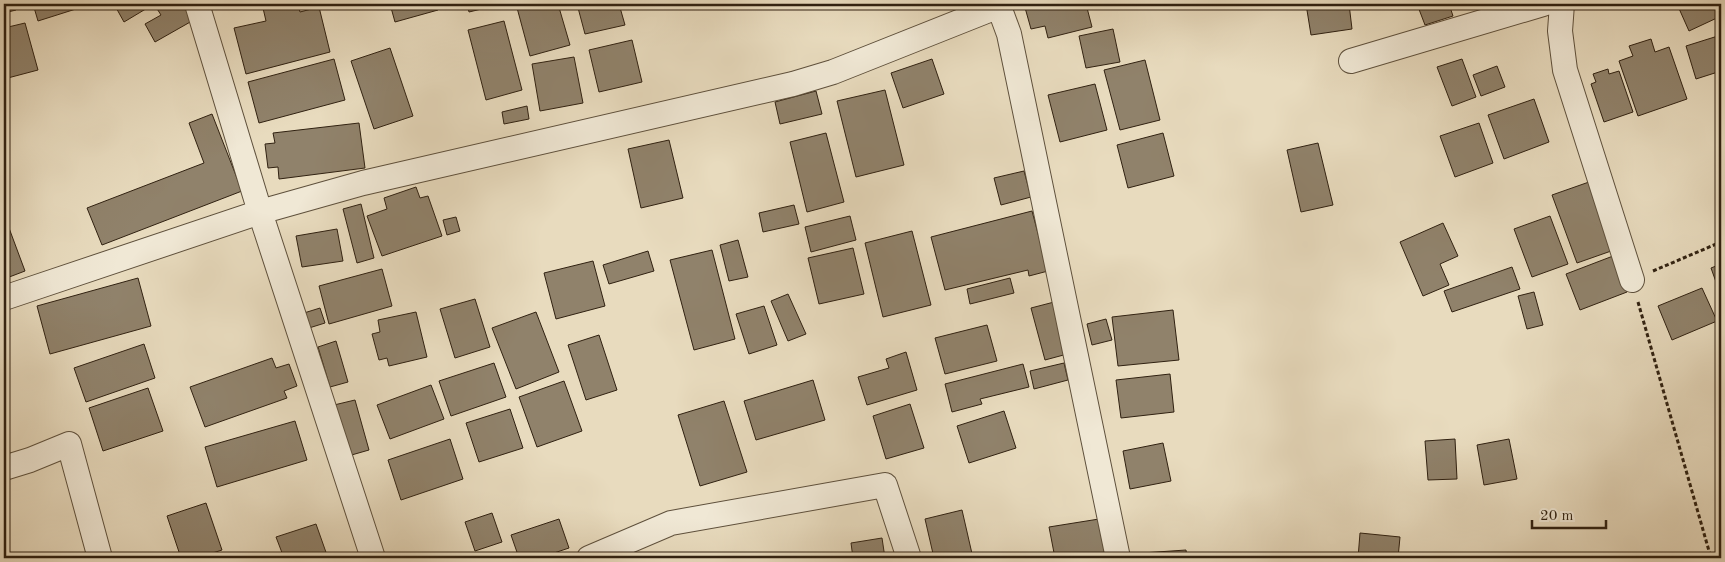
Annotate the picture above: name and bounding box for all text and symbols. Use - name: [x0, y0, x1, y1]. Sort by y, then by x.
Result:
- scale bar: [1532, 497, 1606, 529]
- text: 20 m: [1540, 509, 1574, 524]

